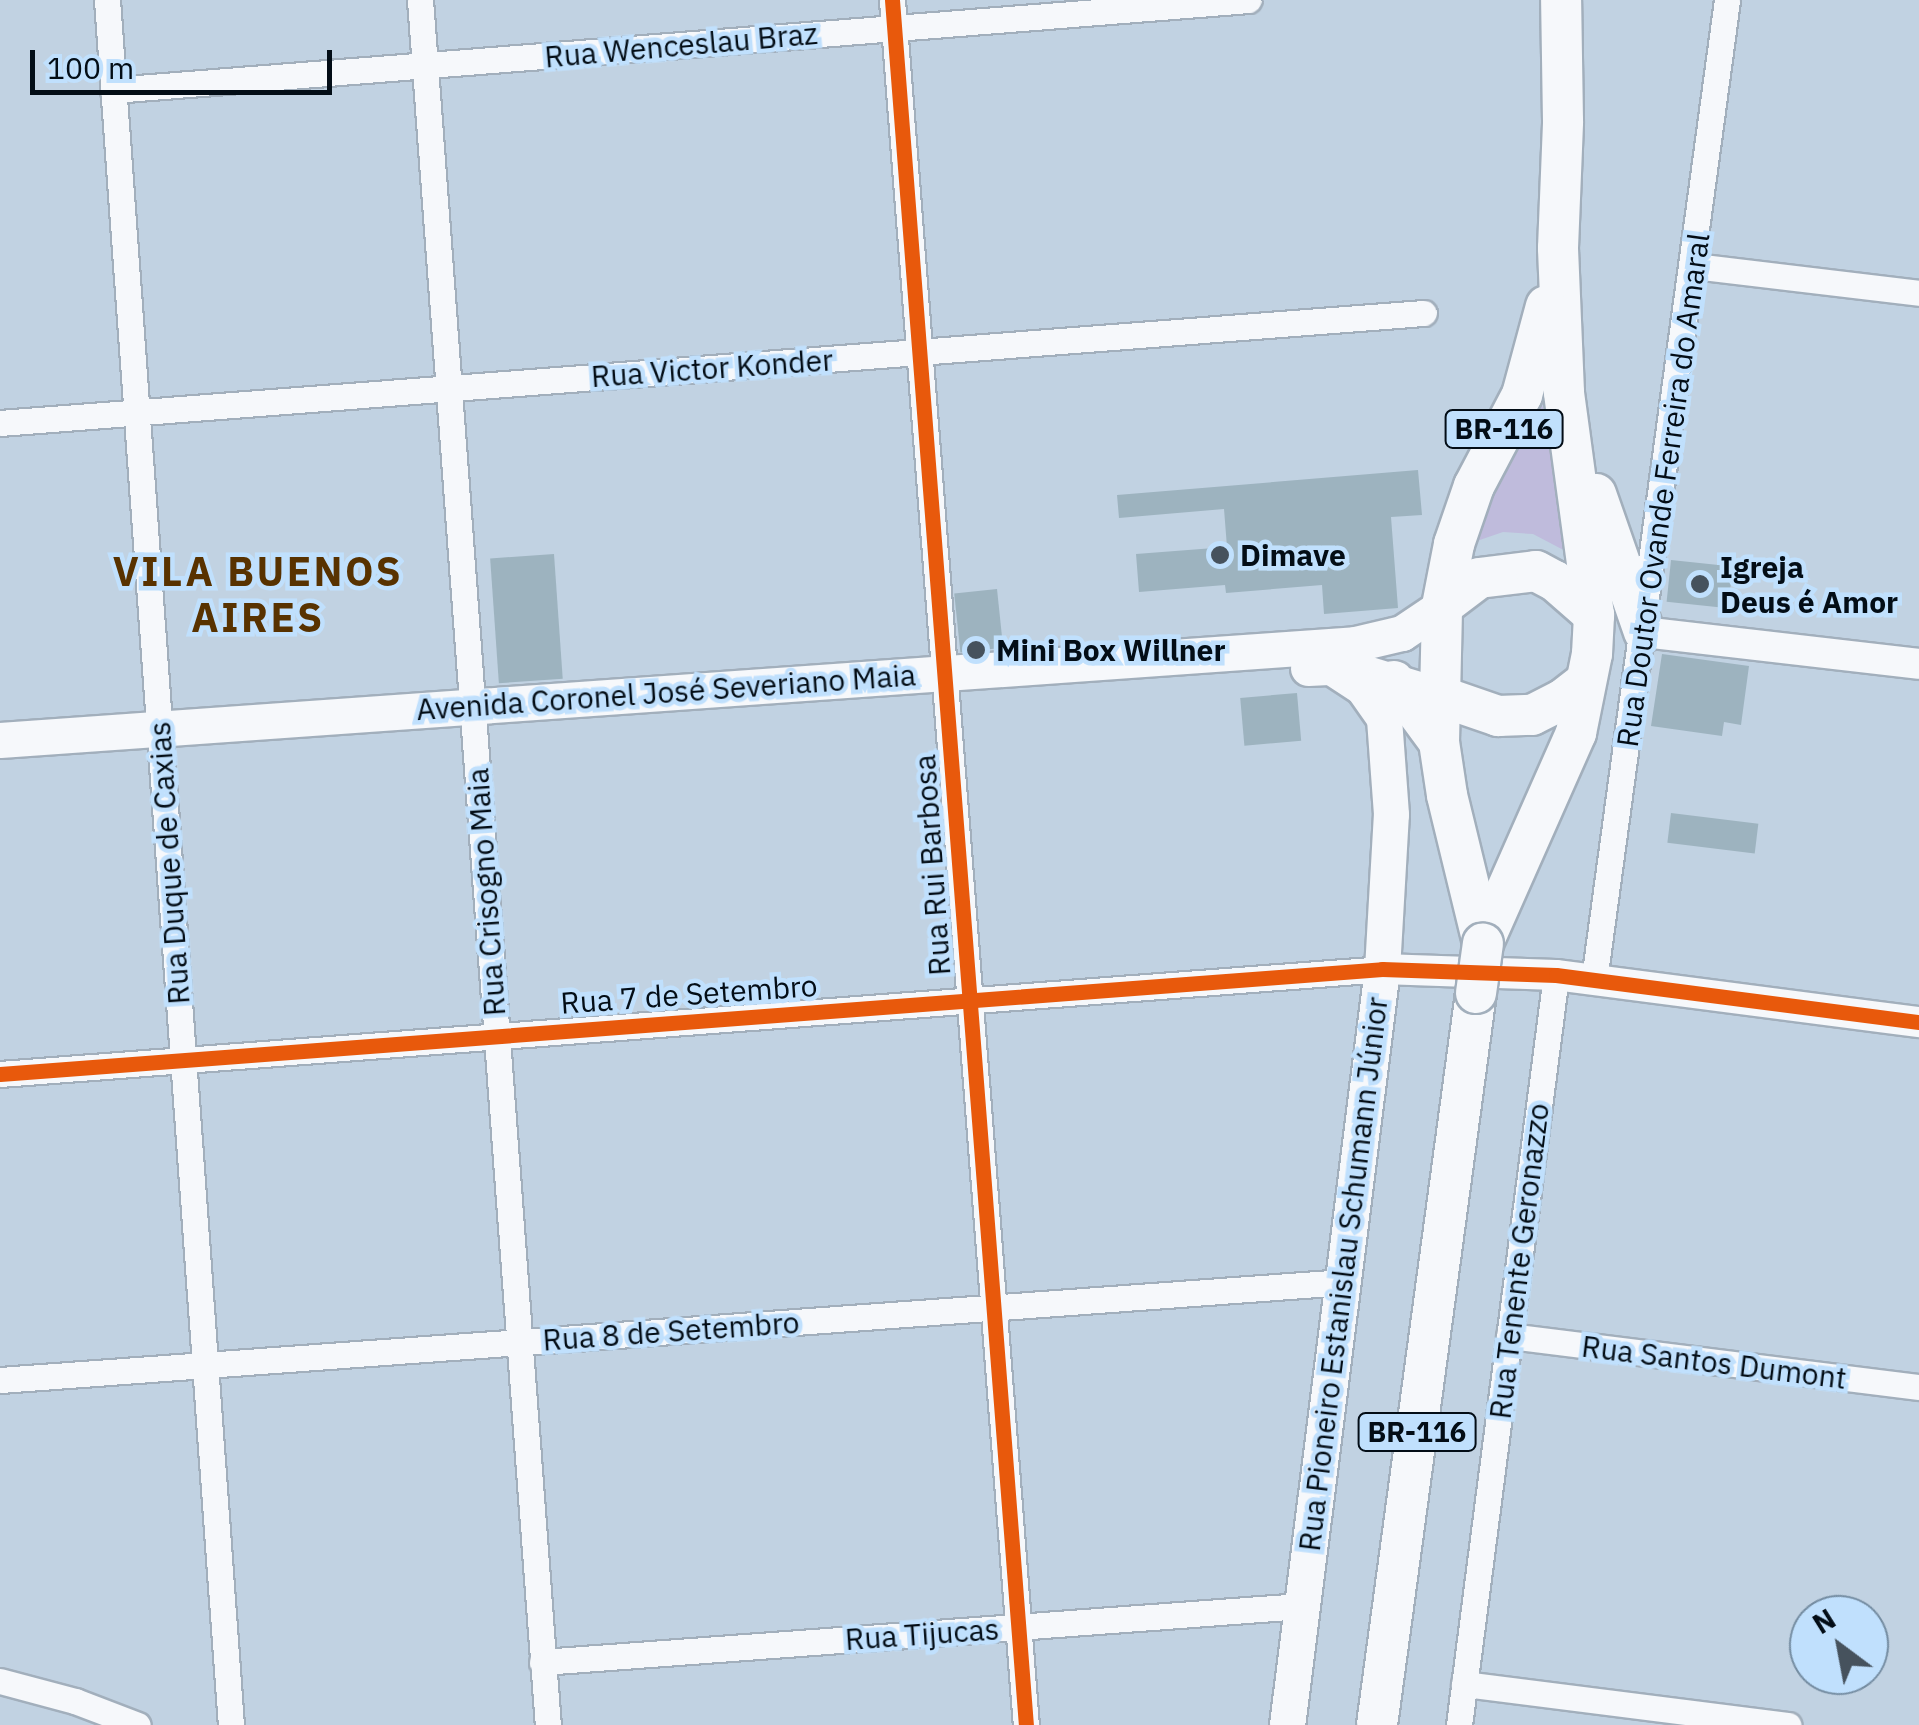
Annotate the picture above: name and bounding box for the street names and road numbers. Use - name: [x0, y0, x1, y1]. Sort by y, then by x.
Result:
- street label: Rua Wenceslau Braz: [543, 15, 819, 75]
- street label: Rua Doutor Ovande Ferreira do Amaral: [1609, 231, 1717, 749]
- street label: Rua Victor Konder: [590, 342, 834, 394]
- road number: BR-116: [1444, 406, 1564, 452]
- street label: Avenida Coronel José Severiano Maia: [415, 657, 917, 727]
- street label: Rua Duque de Caxias: [141, 720, 197, 1006]
- street label: Rua Rui Barbosa: [906, 753, 958, 977]
- street label: Rua Crisogno Maia: [459, 767, 513, 1017]
- street label: Rua 7 de Setembro: [559, 967, 819, 1021]
- street label: Rua Pioneiro Estanislau Schumann Júnior: [1291, 995, 1395, 1553]
- street label: Rua Tenente Geronazzo: [1482, 1101, 1556, 1421]
- street label: Rua 8 de Setembro: [541, 1304, 801, 1358]
- street label: Rua Santos Dumont: [1580, 1328, 1848, 1396]
- road number: BR-116: [1357, 1409, 1477, 1455]
- street label: Rua Tijucas: [844, 1611, 1000, 1657]

